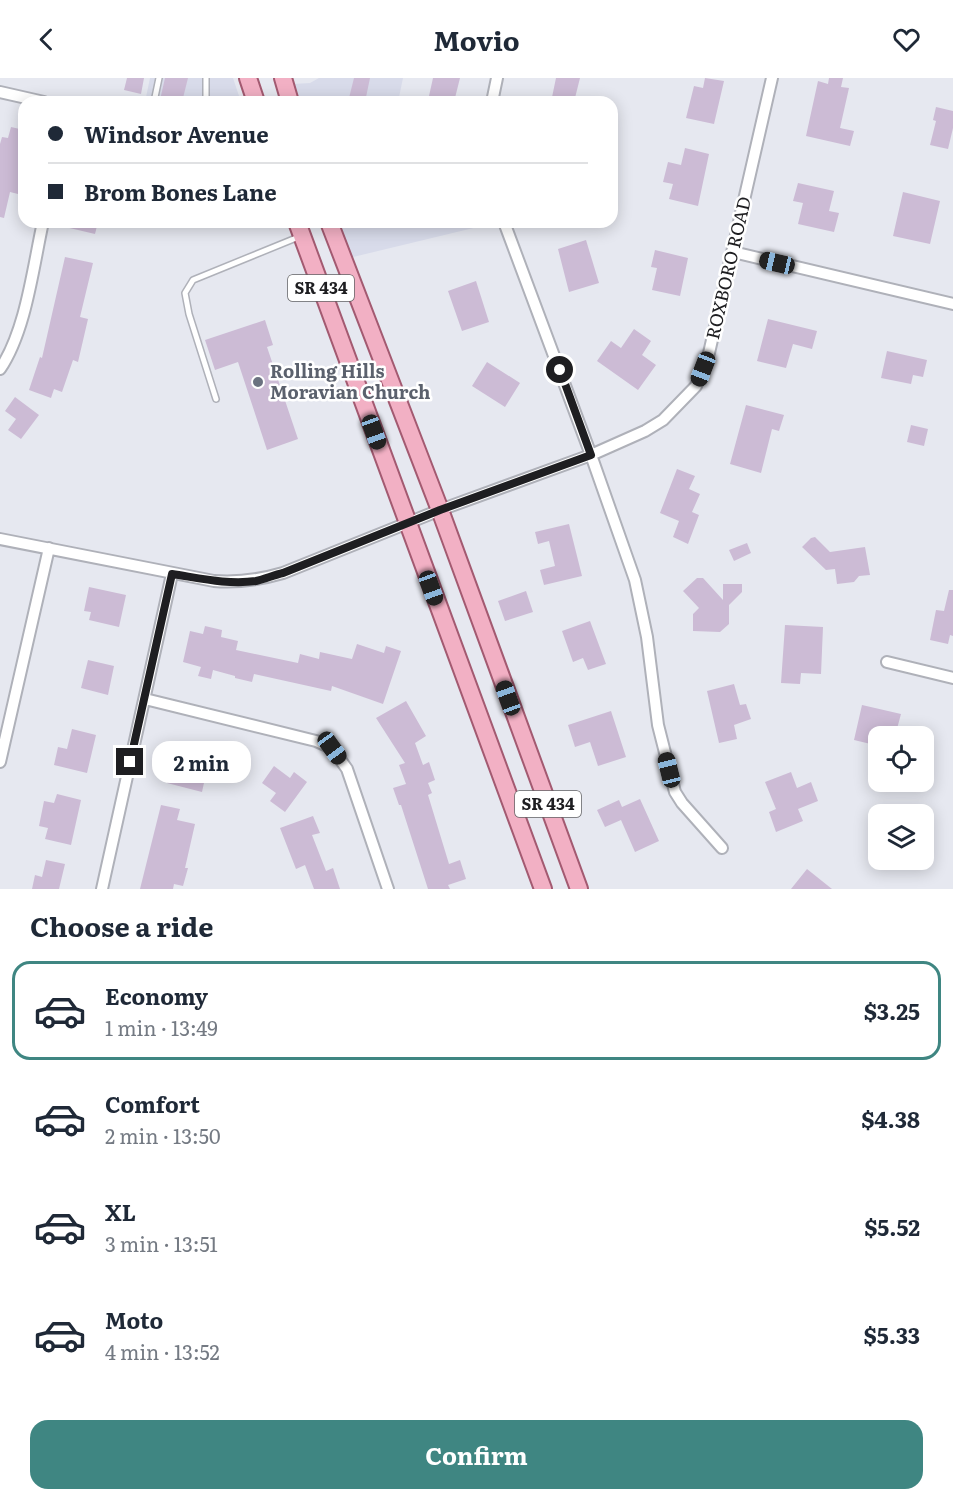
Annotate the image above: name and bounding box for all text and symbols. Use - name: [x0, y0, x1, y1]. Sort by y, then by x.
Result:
- text: Movio: [433, 19, 520, 59]
- icon: back: [30, 23, 63, 56]
- icon: heart: [890, 23, 923, 56]
- text: Windsor Avenue: [84, 117, 269, 150]
- text: Brom Bones Lane: [84, 175, 277, 208]
- street label: ROXBORO ROAD: [698, 194, 757, 342]
- car: [757, 250, 797, 276]
- road number: SR 434: [288, 275, 354, 301]
- car: [688, 349, 718, 389]
- route start: [546, 356, 573, 383]
- place label: Rolling Hills Moravian Church: [270, 357, 431, 405]
- marker: Rolling Hills Moravian Church: [251, 375, 265, 389]
- car: [359, 412, 389, 452]
- car: [416, 568, 446, 608]
- car: [493, 678, 523, 718]
- map controls: [868, 726, 934, 870]
- button: locate: [868, 726, 934, 792]
- car: [314, 728, 350, 768]
- callout: 2 min: [151, 741, 250, 783]
- text: 2 min: [174, 747, 229, 777]
- route end: [116, 748, 143, 775]
- car: [656, 750, 682, 790]
- road number: SR 434: [515, 791, 581, 817]
- button: layers: [868, 804, 934, 870]
- text: Choose a ride: [30, 905, 213, 945]
- text: Economy: [105, 979, 208, 1012]
- icon: car: [33, 984, 87, 1038]
- text: $3.25: [864, 994, 920, 1027]
- text: 1 min · 13:49: [105, 1012, 218, 1042]
- text: Comfort: [105, 1087, 200, 1120]
- icon: car: [33, 1092, 87, 1146]
- text: $4.38: [861, 1102, 920, 1135]
- text: 2 min · 13:50: [105, 1120, 220, 1150]
- text: XL: [105, 1195, 136, 1228]
- icon: car: [33, 1200, 87, 1254]
- text: $5.52: [864, 1210, 920, 1243]
- text: 3 min · 13:51: [105, 1228, 218, 1258]
- text: Moto: [105, 1303, 163, 1336]
- icon: car: [33, 1308, 87, 1362]
- text: $5.33: [864, 1318, 920, 1351]
- text: 4 min · 13:52: [105, 1336, 220, 1366]
- button: Confirm: [30, 1420, 923, 1489]

